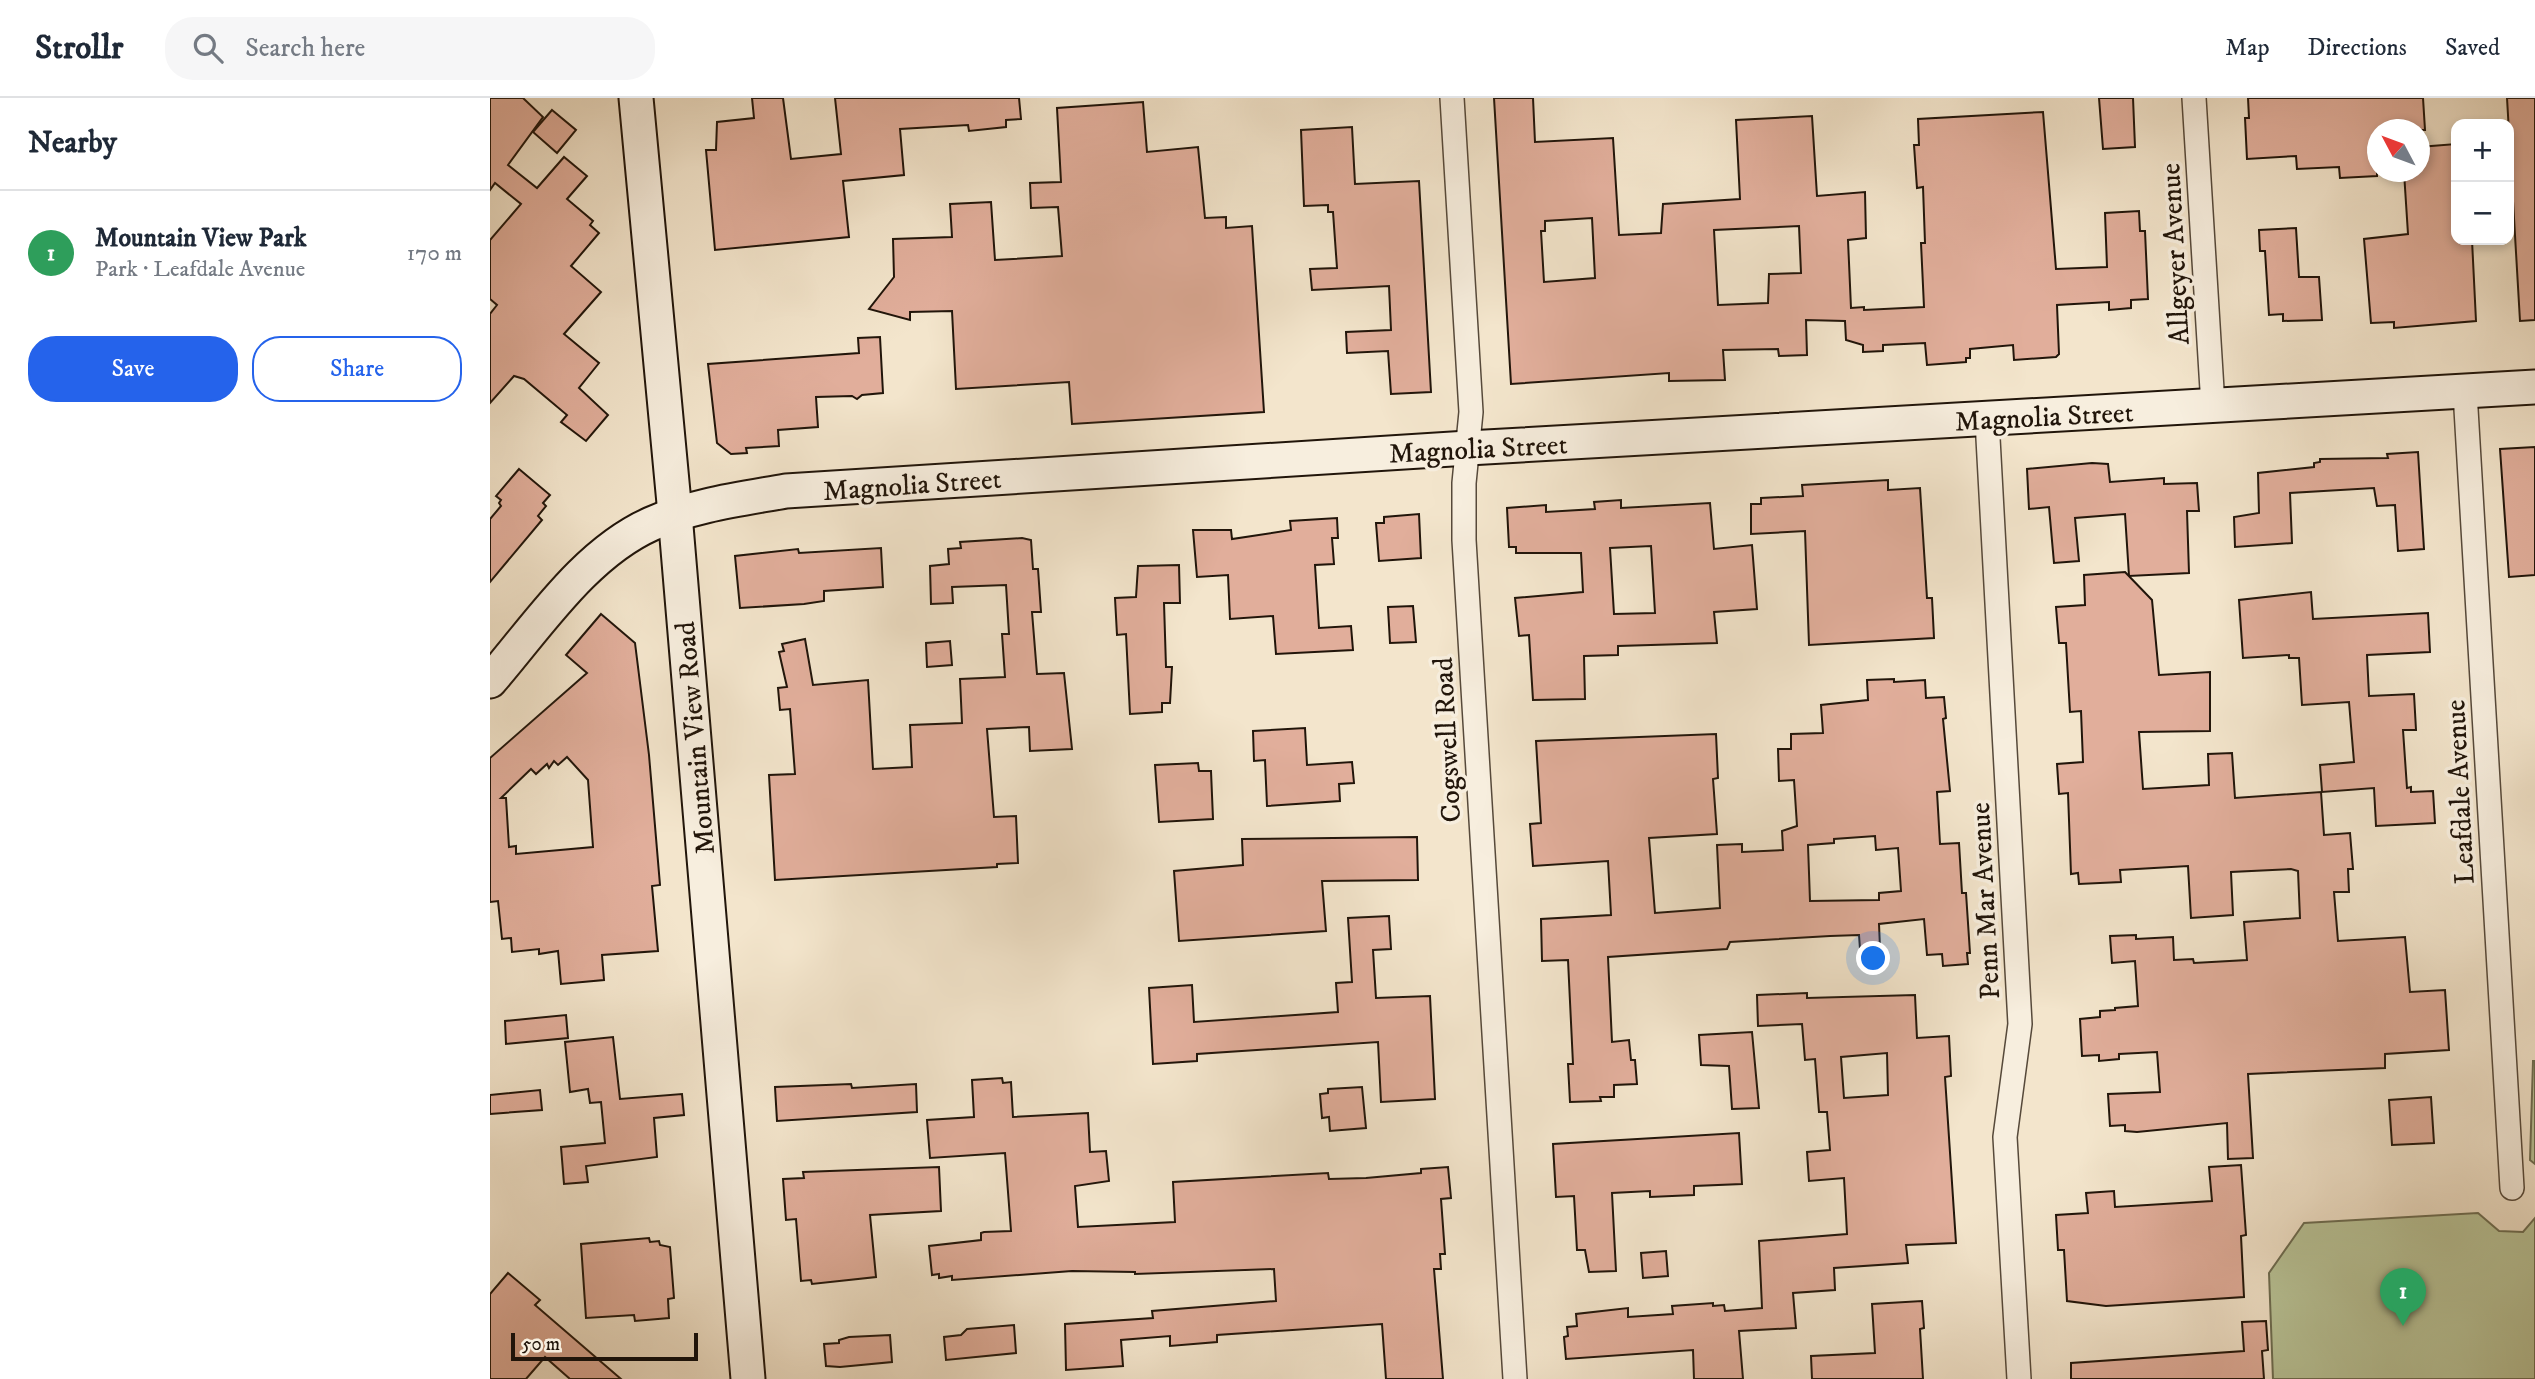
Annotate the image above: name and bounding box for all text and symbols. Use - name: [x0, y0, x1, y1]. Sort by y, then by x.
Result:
- search box: [165, 17, 655, 80]
- text: Strollr: [35, 28, 123, 69]
- icon: search: [189, 29, 227, 67]
- text: Search here: [245, 32, 365, 65]
- text: Map: [2225, 33, 2270, 63]
- text: Directions: [2308, 33, 2407, 63]
- text: Saved: [2445, 33, 2500, 63]
- north arrow: [2367, 119, 2430, 182]
- map controls: [2451, 119, 2514, 245]
- button: +: [2451, 119, 2514, 182]
- text: Nearby: [28, 125, 117, 162]
- street label: Allgeyer Avenue: [2153, 162, 2198, 346]
- button: −: [2451, 182, 2514, 245]
- text: Mountain View Park: [95, 222, 307, 255]
- text: 1: [47, 239, 55, 268]
- text: 170 m: [407, 239, 462, 268]
- text: Park · Leafdale Avenue: [95, 255, 305, 284]
- button: Save: [28, 336, 238, 402]
- button: Share: [252, 336, 462, 402]
- street label: Magnolia Street: [1954, 395, 2134, 440]
- street label: Magnolia Street: [1388, 427, 1568, 472]
- street label: Magnolia Street: [822, 462, 1003, 509]
- street label: Mountain View Road: [668, 620, 723, 856]
- street label: Cogswell Road: [1426, 656, 1469, 823]
- street label: Leafdale Avenue: [2438, 699, 2483, 885]
- street label: Penn Mar Avenue: [1963, 801, 2008, 1000]
- your location: [1856, 941, 1890, 975]
- pin: 1: [2380, 1268, 2426, 1326]
- scale bar: [511, 1330, 698, 1362]
- text: 50 m: [522, 1333, 560, 1356]

